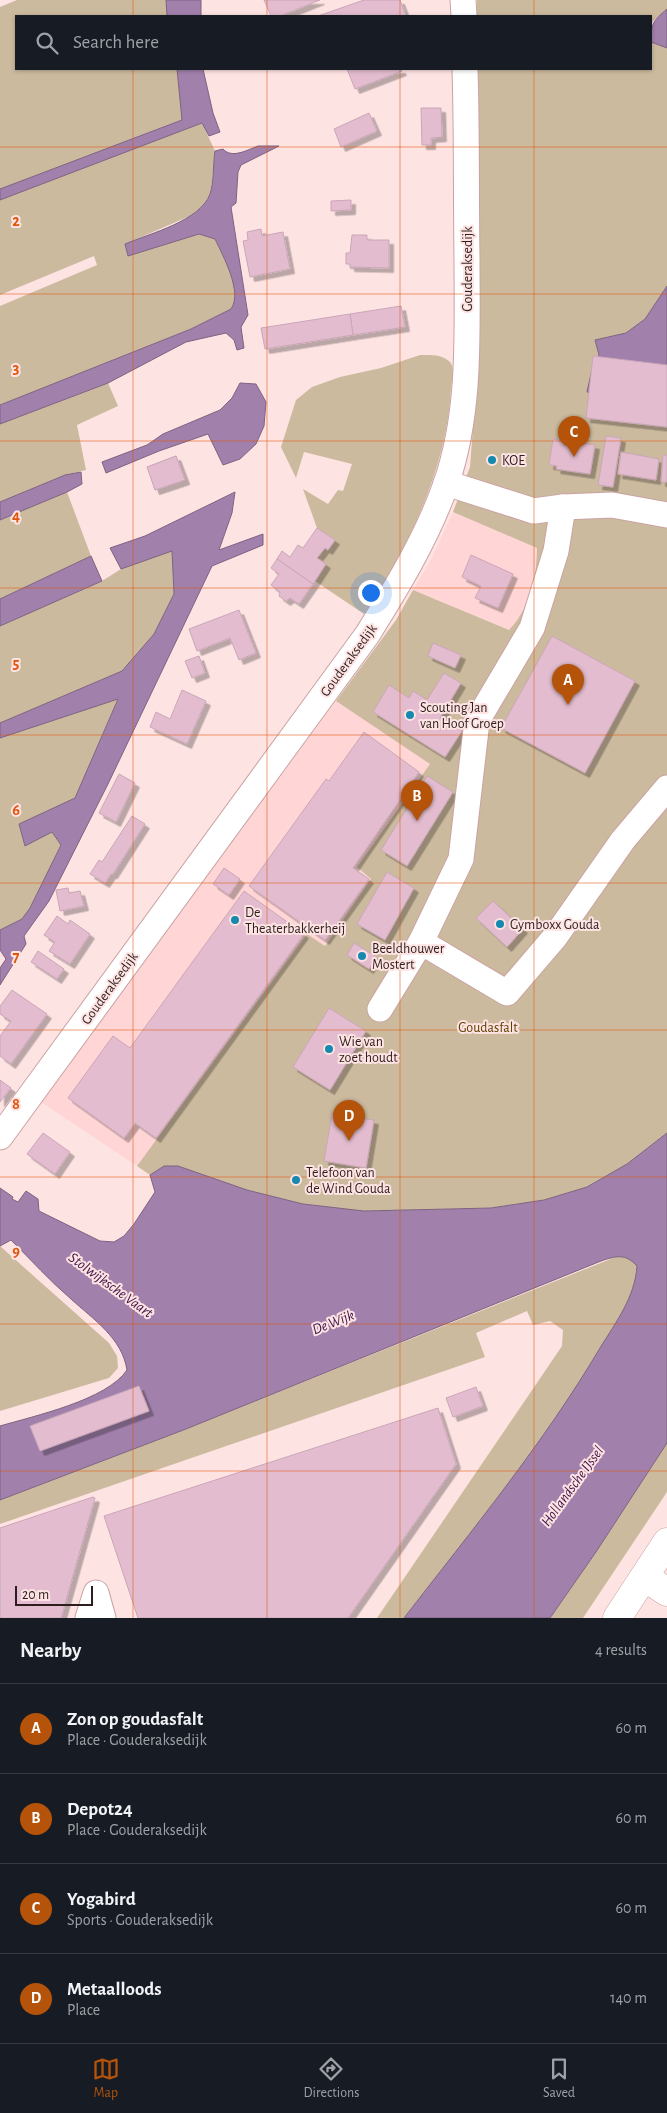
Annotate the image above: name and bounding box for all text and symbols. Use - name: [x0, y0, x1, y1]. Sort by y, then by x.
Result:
- search box: [15, 15, 652, 70]
- icon: search: [33, 29, 61, 57]
- text: Search here: [73, 33, 159, 52]
- text: 2: [12, 213, 20, 229]
- street label: Gouderaksedijk: [461, 226, 475, 312]
- text: 3: [13, 360, 20, 376]
- pin: C: [558, 416, 590, 457]
- marker: KOE: [486, 454, 498, 466]
- place label: KOE: [502, 454, 525, 468]
- text: 4: [12, 508, 20, 524]
- your location: [358, 580, 384, 606]
- street label: Gouderaksedijk: [318, 621, 380, 699]
- text: 5: [13, 655, 20, 671]
- pin: A: [552, 664, 584, 705]
- place label: Scouting Jan van Hoof Groep: [420, 701, 504, 731]
- marker: Scouting Jan van Hoof Groep: [404, 709, 416, 721]
- pin: B: [401, 780, 433, 821]
- text: 6: [12, 802, 20, 818]
- place label: De Theaterbakkerheij: [245, 906, 345, 936]
- marker: De Theaterbakkerheij: [229, 914, 241, 926]
- marker: Gymboxx Gouda: [494, 918, 506, 930]
- place label: Gymboxx Gouda: [510, 918, 600, 932]
- place label: Beeldhouwer Mostert: [372, 942, 445, 972]
- text: 7: [13, 949, 20, 965]
- street label: Gouderaksedijk: [79, 949, 141, 1027]
- marker: Beeldhouwer Mostert: [356, 950, 368, 962]
- park label: Goudasfalt: [458, 1021, 518, 1035]
- place label: Wie van zoet houdt: [339, 1035, 398, 1065]
- marker: Wie van zoet houdt: [323, 1043, 335, 1055]
- text: 8: [12, 1096, 20, 1112]
- pin: D: [333, 1100, 365, 1141]
- place label: Telefoon van de Wind Gouda: [306, 1166, 391, 1196]
- marker: Telefoon van de Wind Gouda: [290, 1174, 302, 1186]
- text: 9: [12, 1243, 20, 1259]
- water label: Stolwijksche Vaart: [66, 1250, 156, 1321]
- water label: De Wijk: [310, 1308, 356, 1337]
- water label: Hollandsche IJssel: [538, 1443, 607, 1529]
- scale bar: [15, 1583, 92, 1606]
- text: 20 m: [22, 1588, 49, 1602]
- text: Nearby: [20, 1640, 81, 1661]
- text: 4 results: [595, 1642, 647, 1658]
- text: Zon op goudasfalt: [67, 1710, 203, 1729]
- text: A: [31, 1720, 41, 1736]
- text: 60 m: [616, 1720, 647, 1736]
- text: Place · Gouderaksedijk: [67, 1732, 207, 1748]
- text: Depot24: [67, 1800, 133, 1819]
- text: B: [31, 1810, 41, 1826]
- text: 60 m: [616, 1810, 647, 1826]
- text: Place · Gouderaksedijk: [67, 1822, 207, 1838]
- text: Yogabird: [67, 1890, 136, 1909]
- text: C: [32, 1900, 40, 1916]
- text: 60 m: [616, 1900, 647, 1916]
- text: Sports · Gouderaksedijk: [67, 1912, 213, 1928]
- text: Metaalloods: [67, 1980, 162, 1999]
- text: D: [31, 1990, 41, 2006]
- text: 140 m: [610, 1990, 647, 2006]
- text: Place: [67, 2002, 100, 2018]
- tab: Map: [92, 2055, 120, 2102]
- tab: Directions: [304, 2055, 359, 2102]
- tab: Saved: [543, 2055, 575, 2102]

